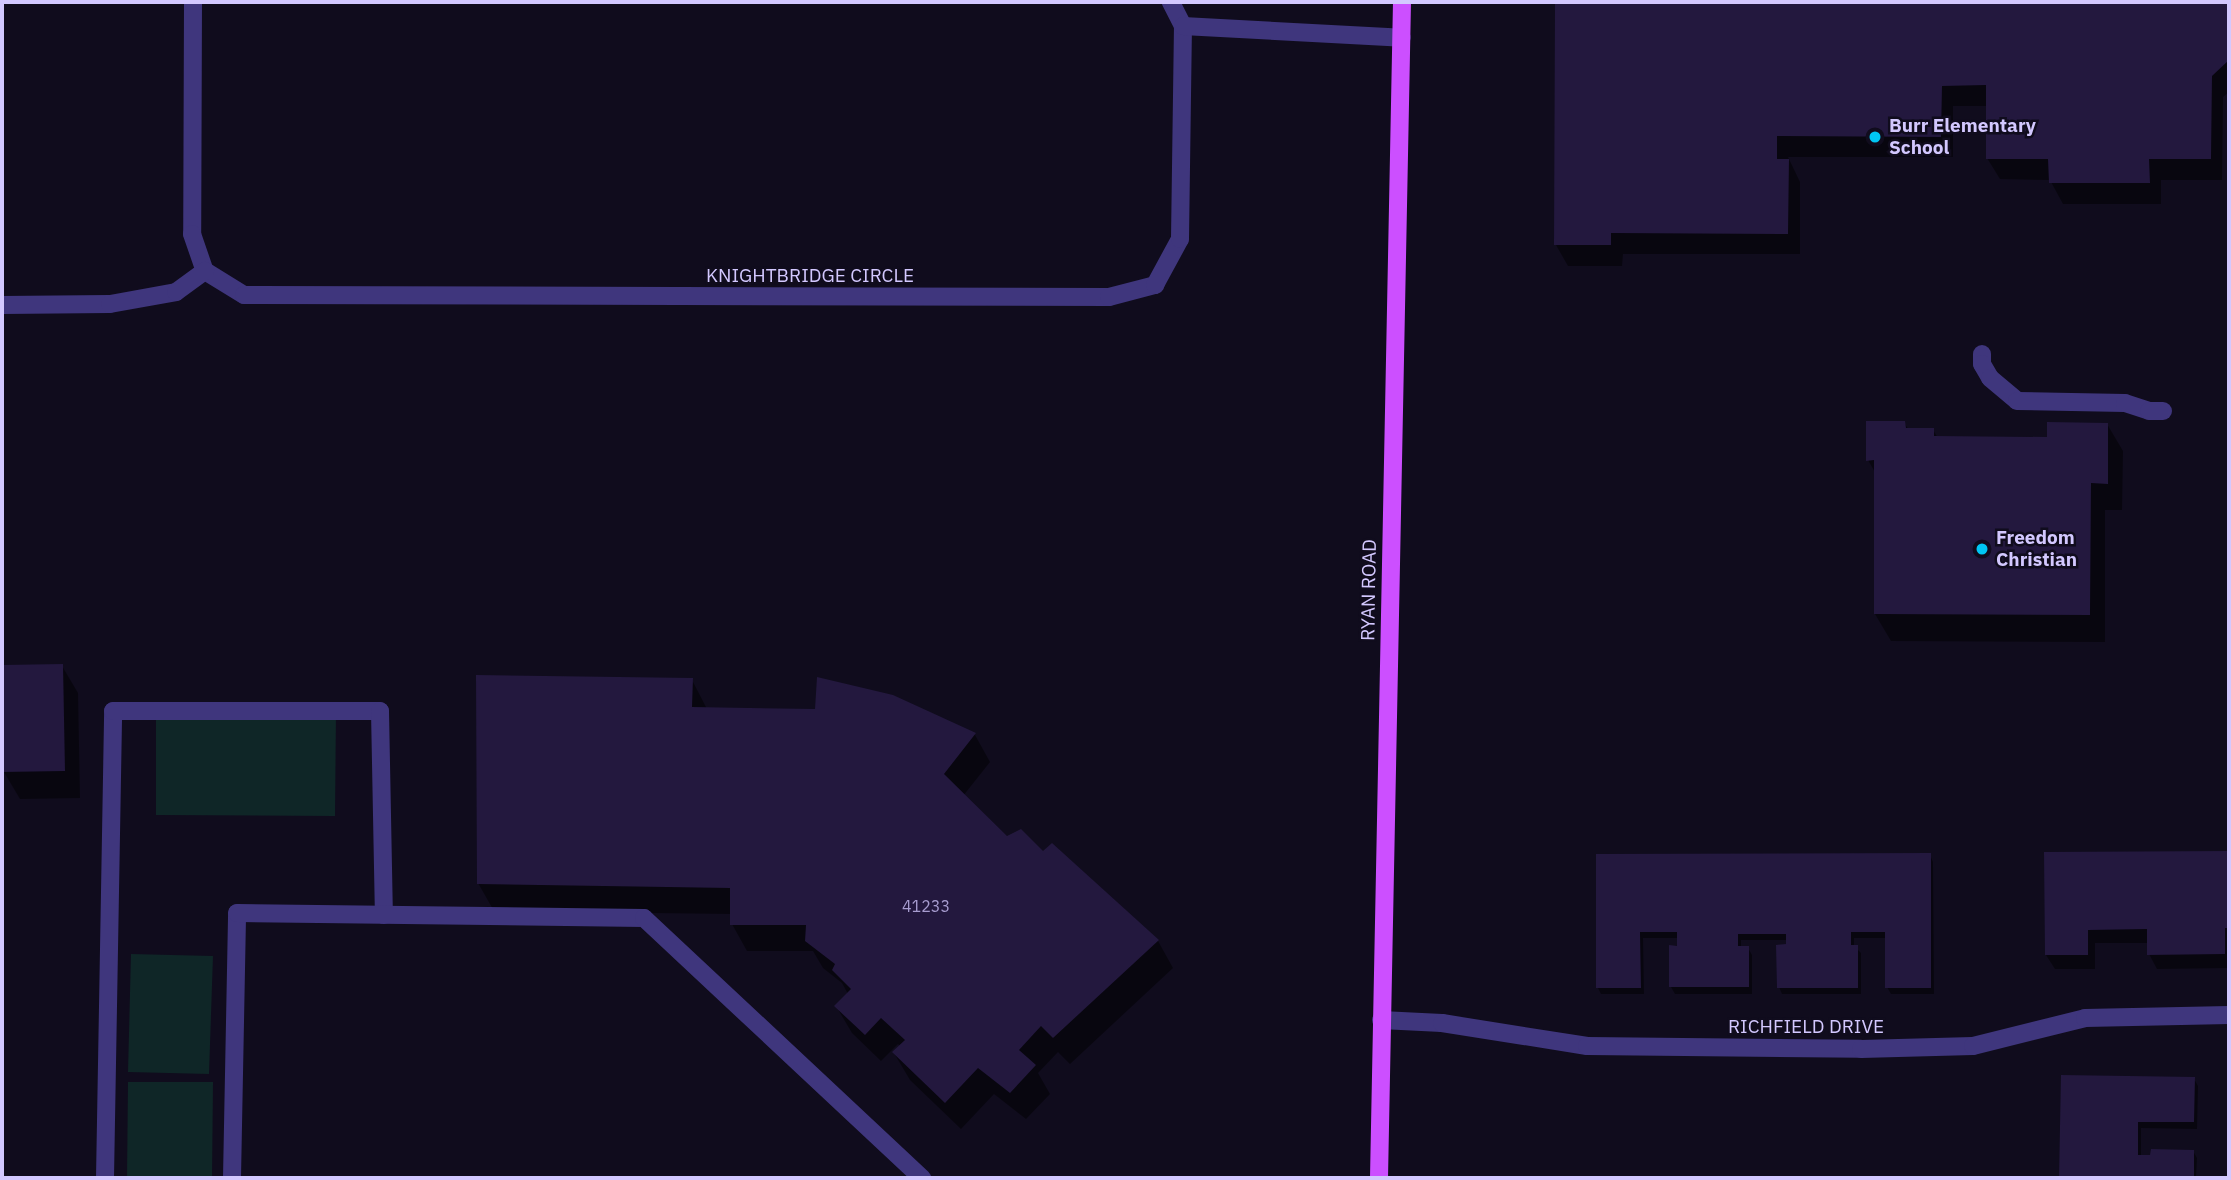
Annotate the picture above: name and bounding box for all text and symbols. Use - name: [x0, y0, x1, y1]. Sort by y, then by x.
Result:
- place label: Burr Elementary School: [1889, 115, 2036, 159]
- marker: Burr Elementary School: [1867, 129, 1883, 145]
- street label: KNIGHTBRIDGE CIRCLE: [706, 265, 914, 287]
- place label: Freedom Christian: [1996, 527, 2077, 571]
- street label: RYAN ROAD: [1357, 539, 1381, 641]
- marker: Freedom Christian: [1974, 541, 1990, 557]
- house number: 41233: [902, 896, 950, 916]
- street label: RICHFIELD DRIVE: [1728, 1016, 1884, 1038]

